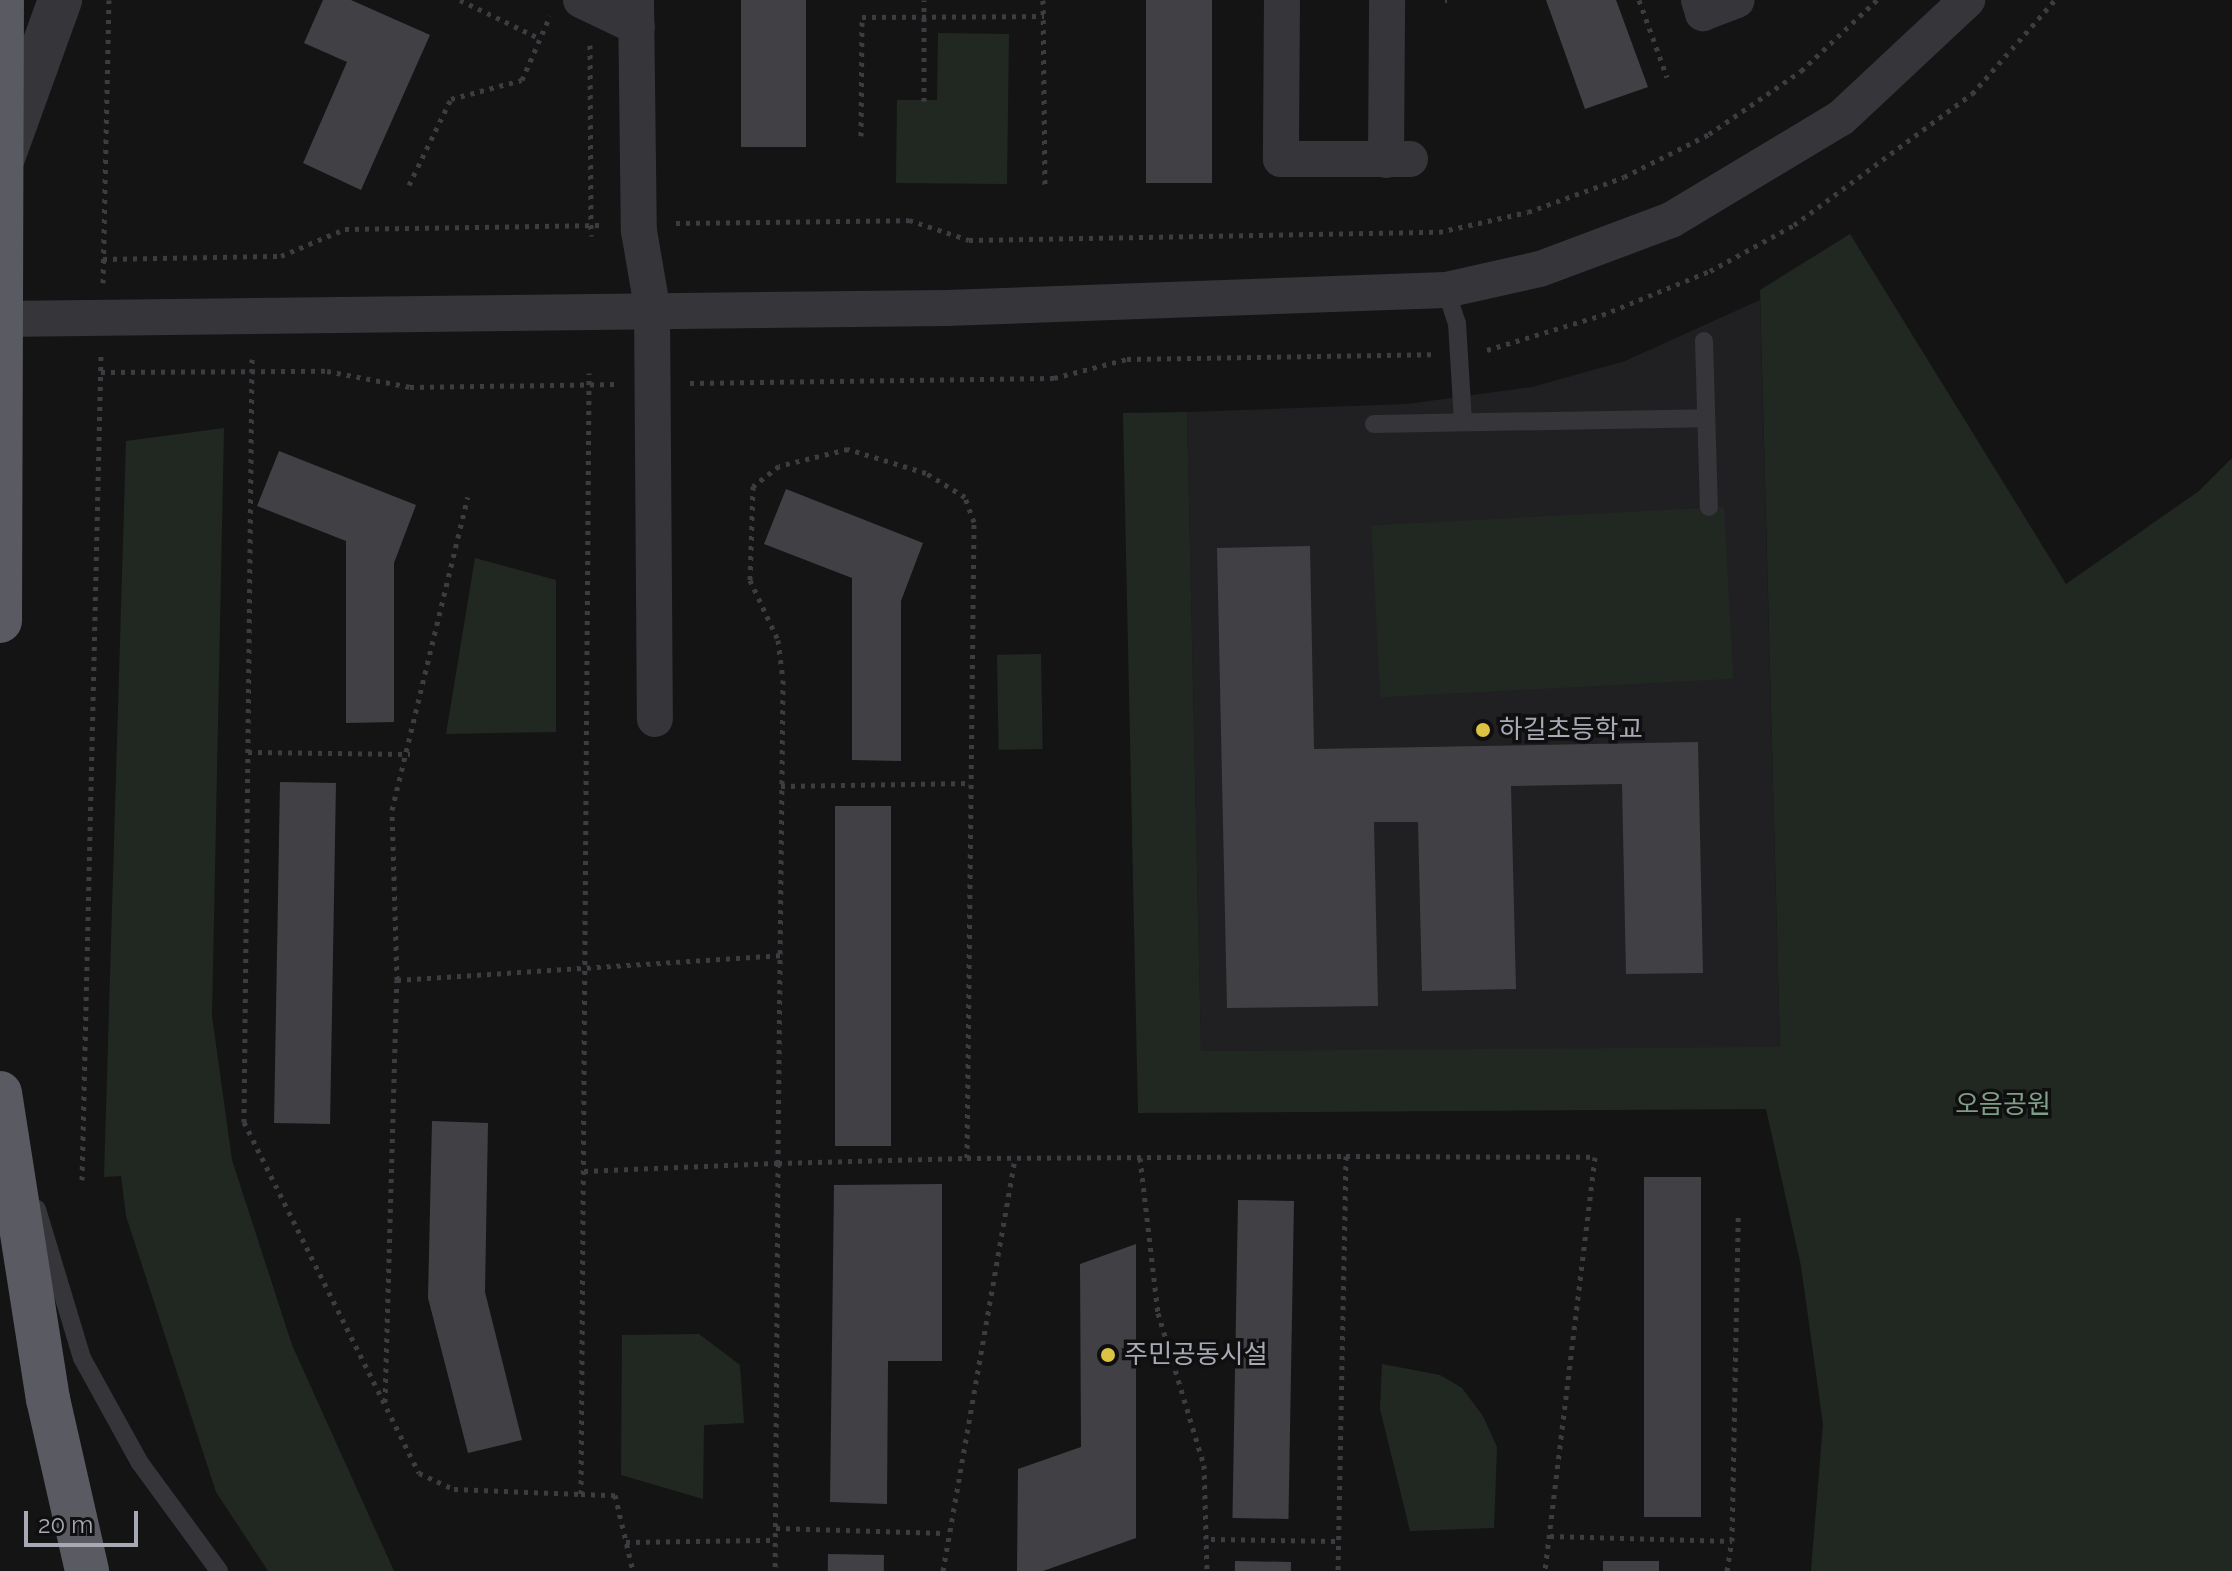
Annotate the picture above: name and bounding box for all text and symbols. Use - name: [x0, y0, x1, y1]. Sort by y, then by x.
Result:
- place label: 하길초등학교: [1499, 714, 1643, 746]
- marker: 하길초등학교: [1474, 721, 1492, 739]
- park label: 오음공원: [1955, 1089, 2051, 1121]
- place label: 주민공동시설: [1124, 1339, 1268, 1371]
- marker: 주민공동시설: [1099, 1346, 1117, 1364]
- scale bar: [28, 1495, 142, 1545]
- text: 20 m: [38, 1510, 93, 1539]

